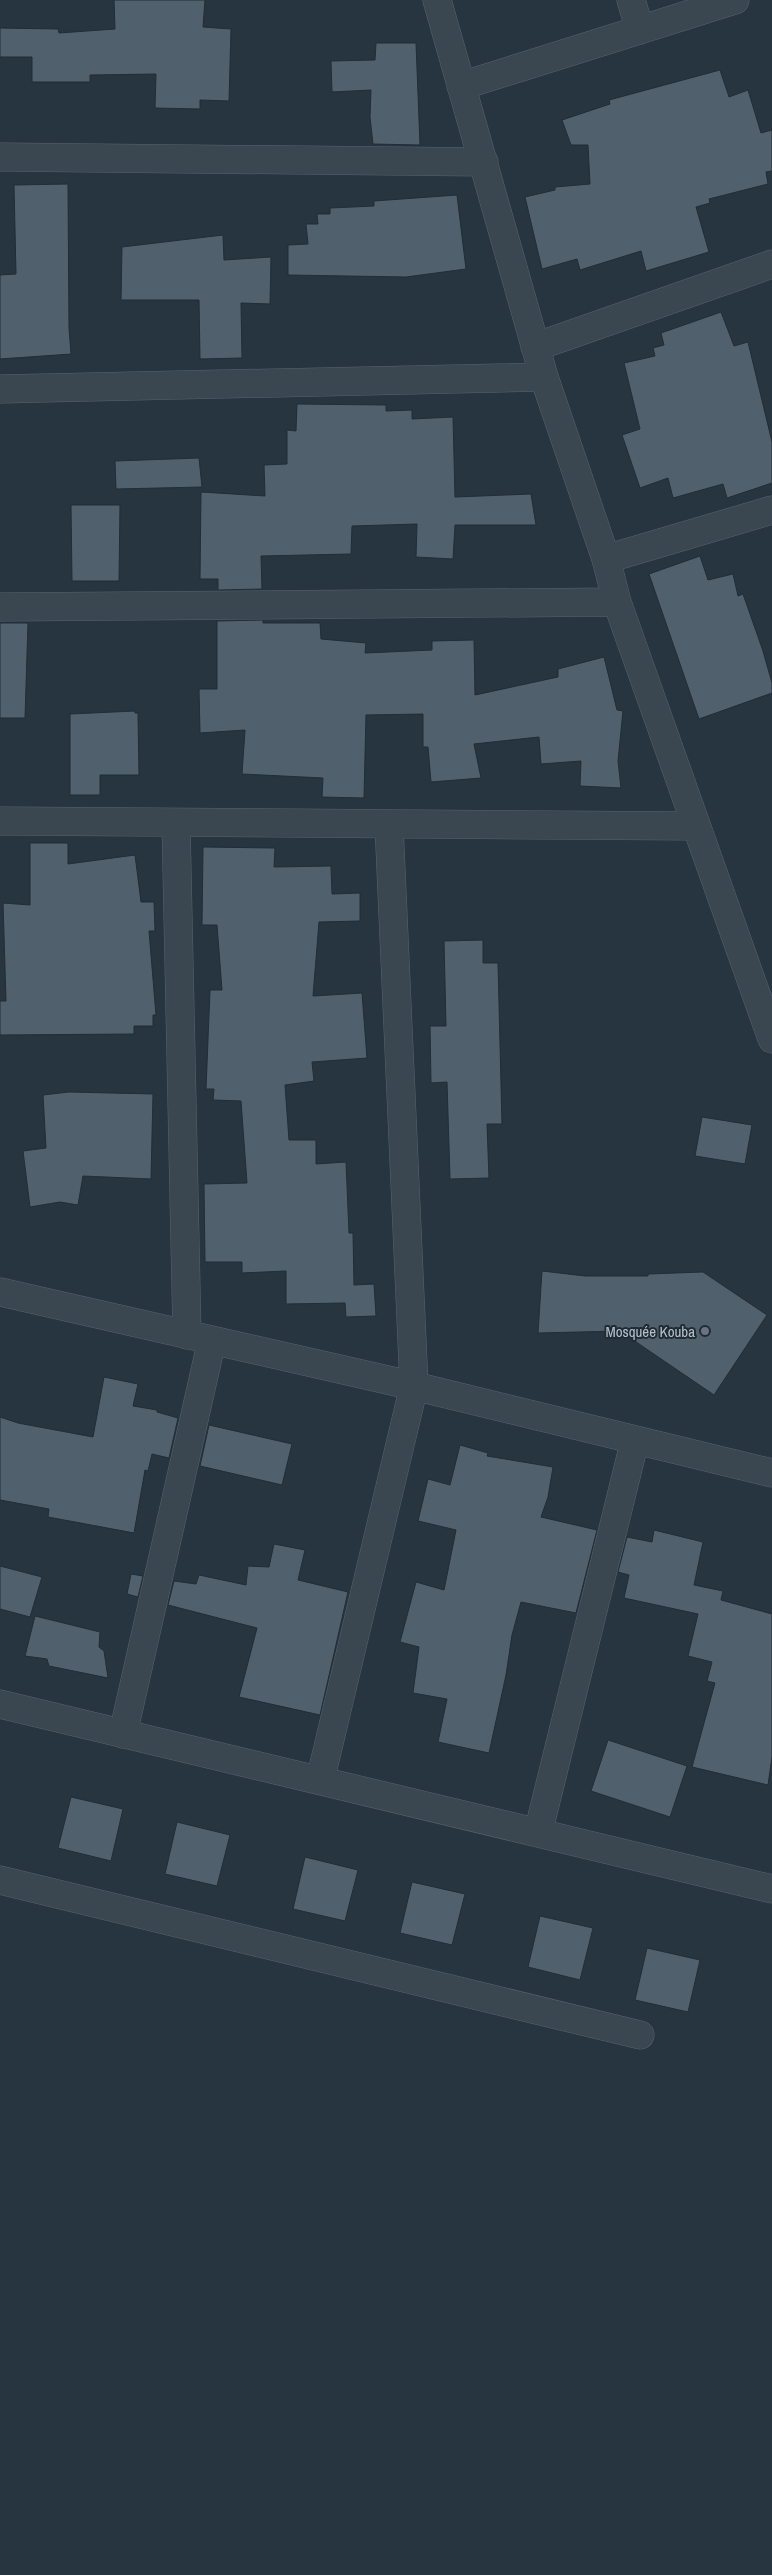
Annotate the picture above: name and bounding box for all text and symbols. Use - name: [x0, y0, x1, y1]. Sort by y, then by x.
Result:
- place label: Mosquée Kouba: [605, 1321, 695, 1342]
- marker: Mosquée Kouba: [699, 1325, 711, 1337]

